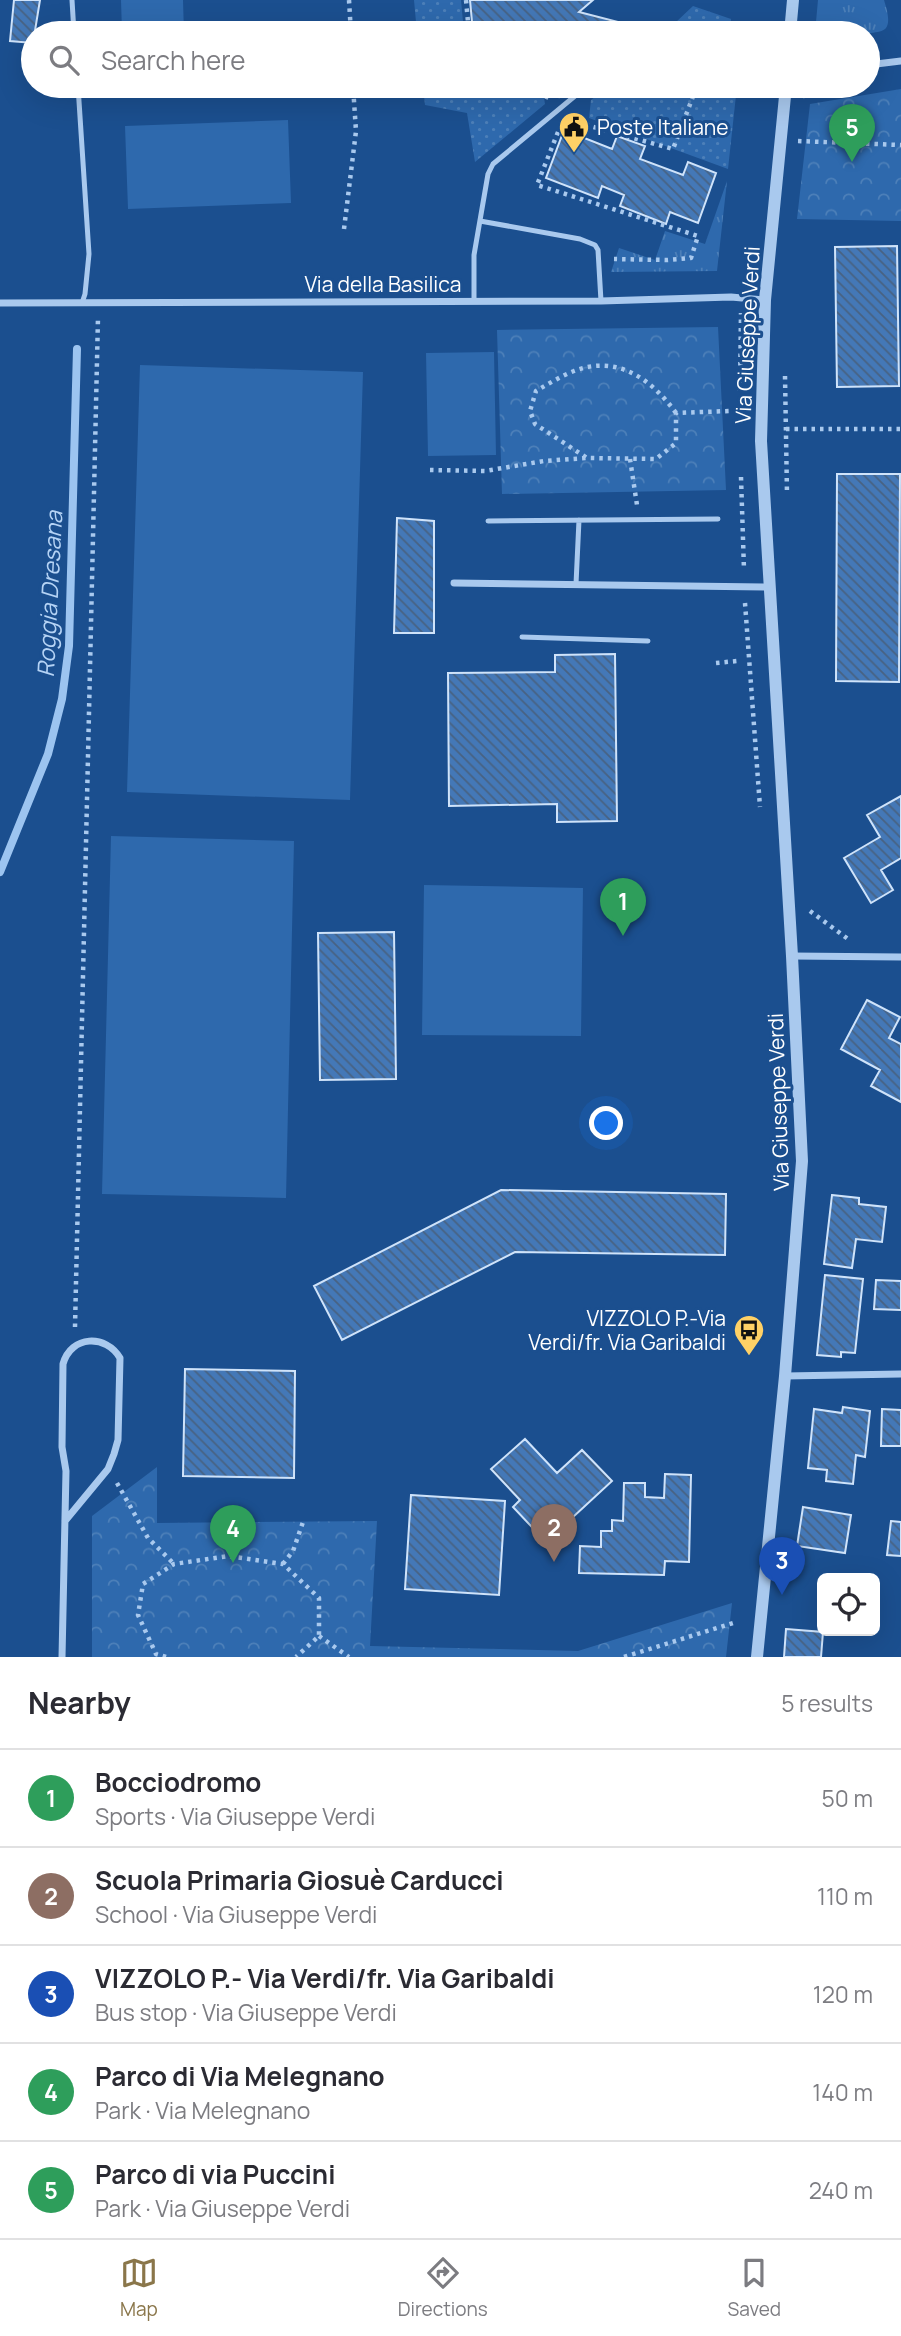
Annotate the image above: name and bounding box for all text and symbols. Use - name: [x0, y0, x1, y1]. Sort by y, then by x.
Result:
- search box: [21, 21, 880, 98]
- icon: search: [45, 41, 83, 79]
- text: Search here: [101, 42, 246, 78]
- pin: 5: [829, 104, 875, 162]
- public building icon: Poste Italiane: [557, 110, 591, 154]
- place label: Poste Italiane: [597, 113, 729, 141]
- street label: Via Giuseppe Verdi: [728, 245, 766, 425]
- street label: Via della Basilica: [305, 270, 461, 298]
- water label: Roggia Dresana: [29, 509, 69, 678]
- pin: 1: [600, 878, 646, 936]
- street label: Via Giuseppe Verdi: [761, 1013, 795, 1191]
- your location: [589, 1106, 623, 1140]
- place label: VIZZOLO P.-Via Verdi/fr. Via Garibaldi: [528, 1304, 726, 1356]
- bus stop icon: VIZZOLO P.-Via Verdi/fr. Via Garibaldi: [732, 1313, 766, 1357]
- pin: 2: [531, 1504, 577, 1562]
- pin: 4: [210, 1505, 256, 1563]
- pin: 3: [759, 1537, 805, 1595]
- map controls: [817, 1573, 880, 1636]
- button: locate: [817, 1573, 880, 1636]
- text: Nearby: [28, 1682, 131, 1723]
- text: 5 results: [781, 1687, 873, 1719]
- text: Bocciodromo: [95, 1764, 261, 1800]
- text: 1: [46, 1782, 56, 1814]
- text: 50 m: [822, 1782, 873, 1814]
- text: Sports · Via Giuseppe Verdi: [95, 1800, 375, 1832]
- text: Scuola Primaria Giosuè Carducci: [95, 1862, 504, 1898]
- text: 2: [44, 1880, 58, 1912]
- text: 110 m: [817, 1880, 873, 1912]
- text: School · Via Giuseppe Verdi: [95, 1898, 377, 1930]
- text: VIZZOLO P.- Via Verdi/fr. Via Garibaldi: [95, 1960, 555, 1996]
- text: 3: [44, 1978, 58, 2010]
- text: 120 m: [813, 1978, 873, 2010]
- text: Bus stop · Via Giuseppe Verdi: [95, 1996, 397, 2028]
- text: Parco di Via Melegnano: [95, 2058, 385, 2094]
- text: 4: [44, 2076, 58, 2108]
- text: 140 m: [812, 2076, 873, 2108]
- text: Park · Via Melegnano: [95, 2094, 310, 2126]
- text: Parco di via Puccini: [95, 2156, 335, 2192]
- text: 5: [44, 2174, 58, 2206]
- text: 240 m: [809, 2174, 873, 2206]
- text: Park · Via Giuseppe Verdi: [95, 2192, 350, 2224]
- tab: Map: [120, 2254, 158, 2322]
- tab: Directions: [398, 2254, 488, 2322]
- tab: Saved: [728, 2254, 781, 2322]

